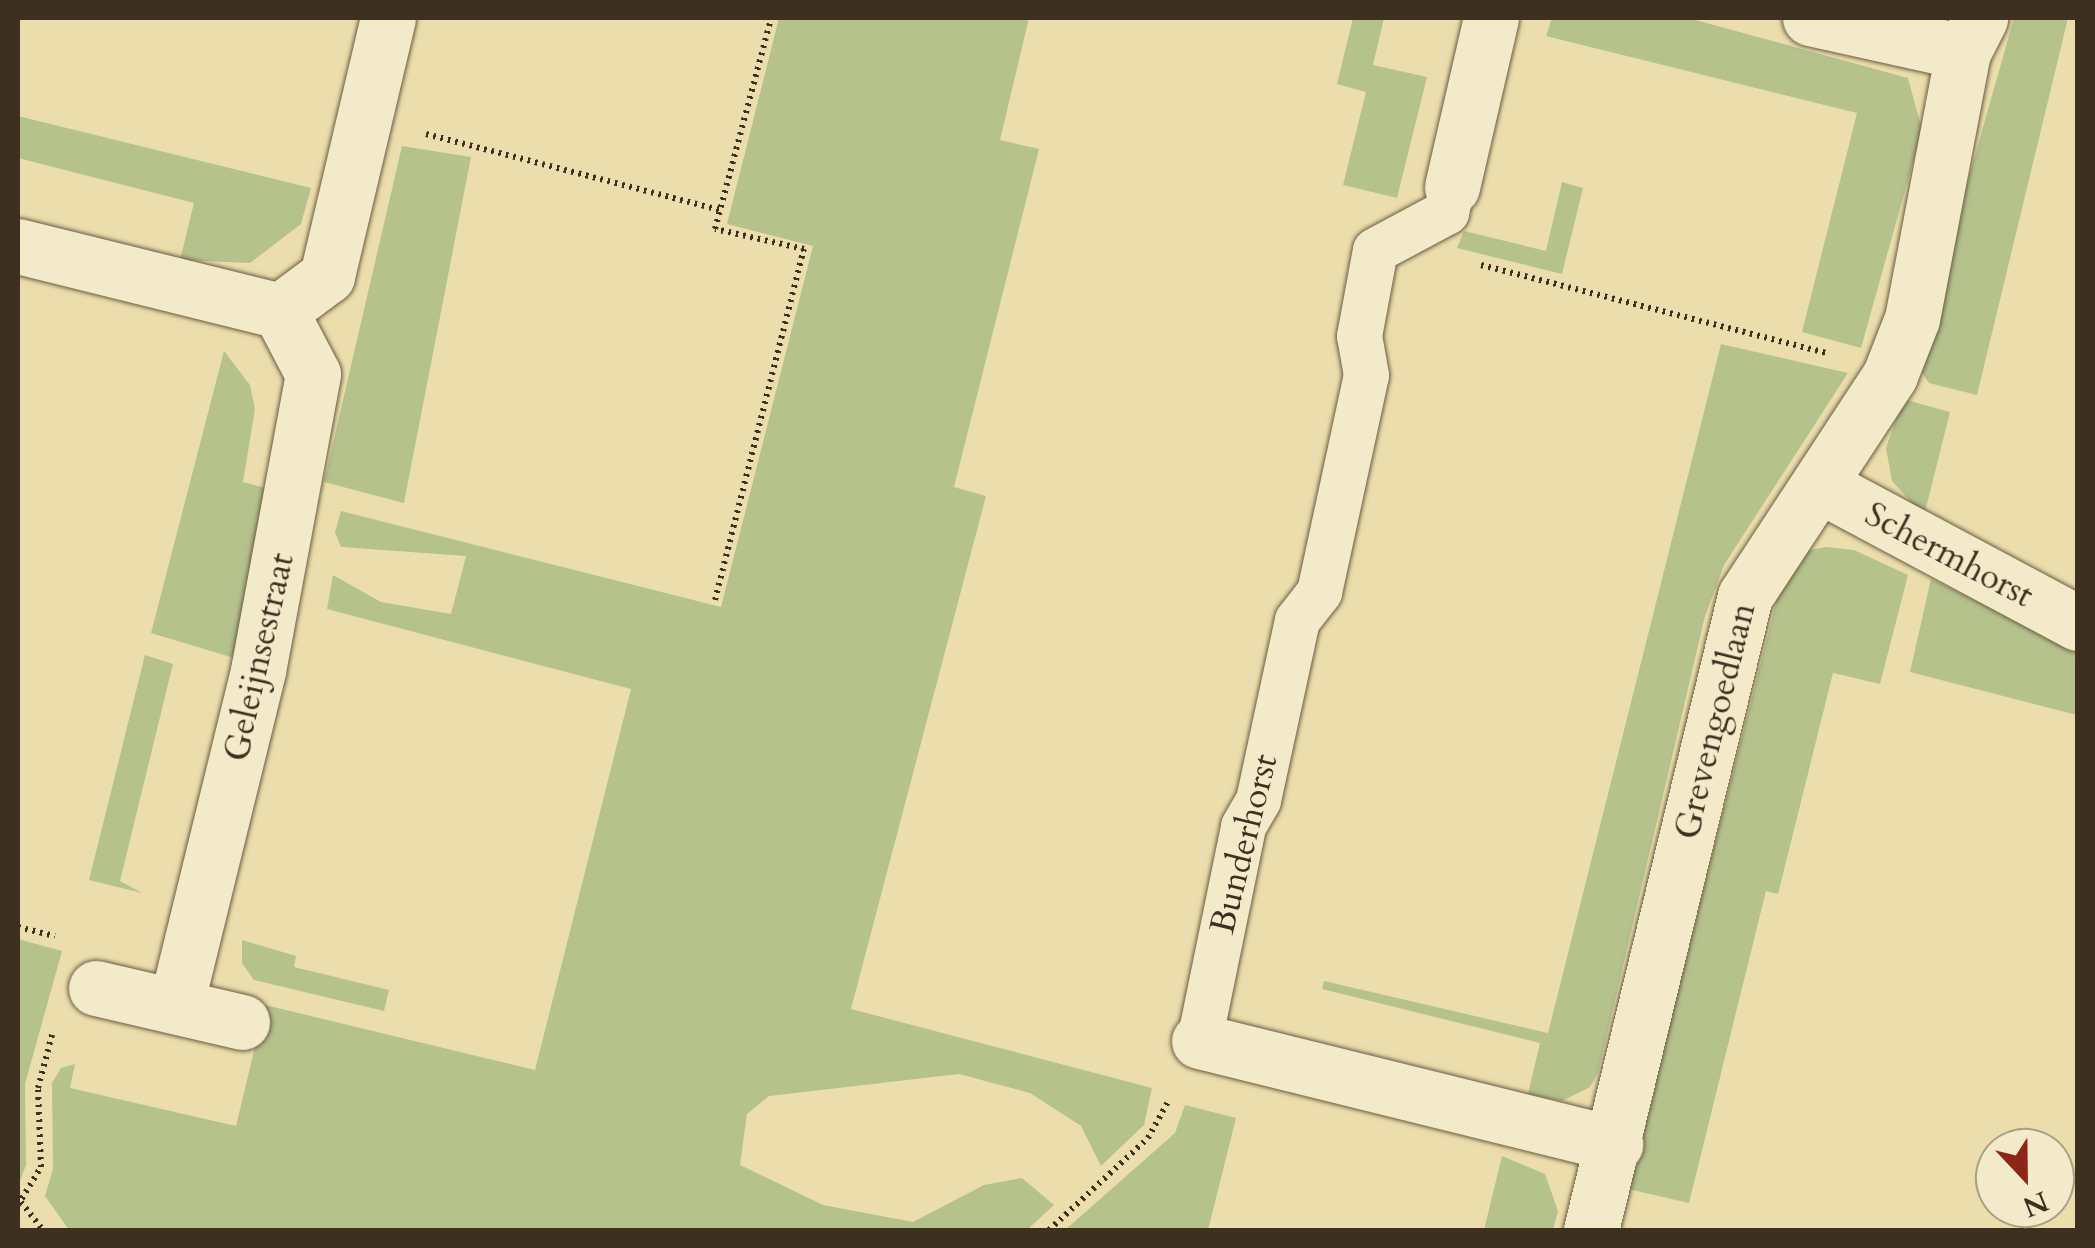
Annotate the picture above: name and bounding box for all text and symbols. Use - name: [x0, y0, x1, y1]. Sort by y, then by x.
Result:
- street label: Schermhorst: [1858, 493, 2040, 617]
- street label: Geleijnsestraat: [215, 549, 303, 765]
- street label: Grevengoedlaan: [1665, 599, 1765, 843]
- street label: Bunderhorst: [1201, 750, 1287, 938]
- north arrow: [1975, 1128, 2075, 1228]
- text: N: [2017, 1182, 2054, 1226]

